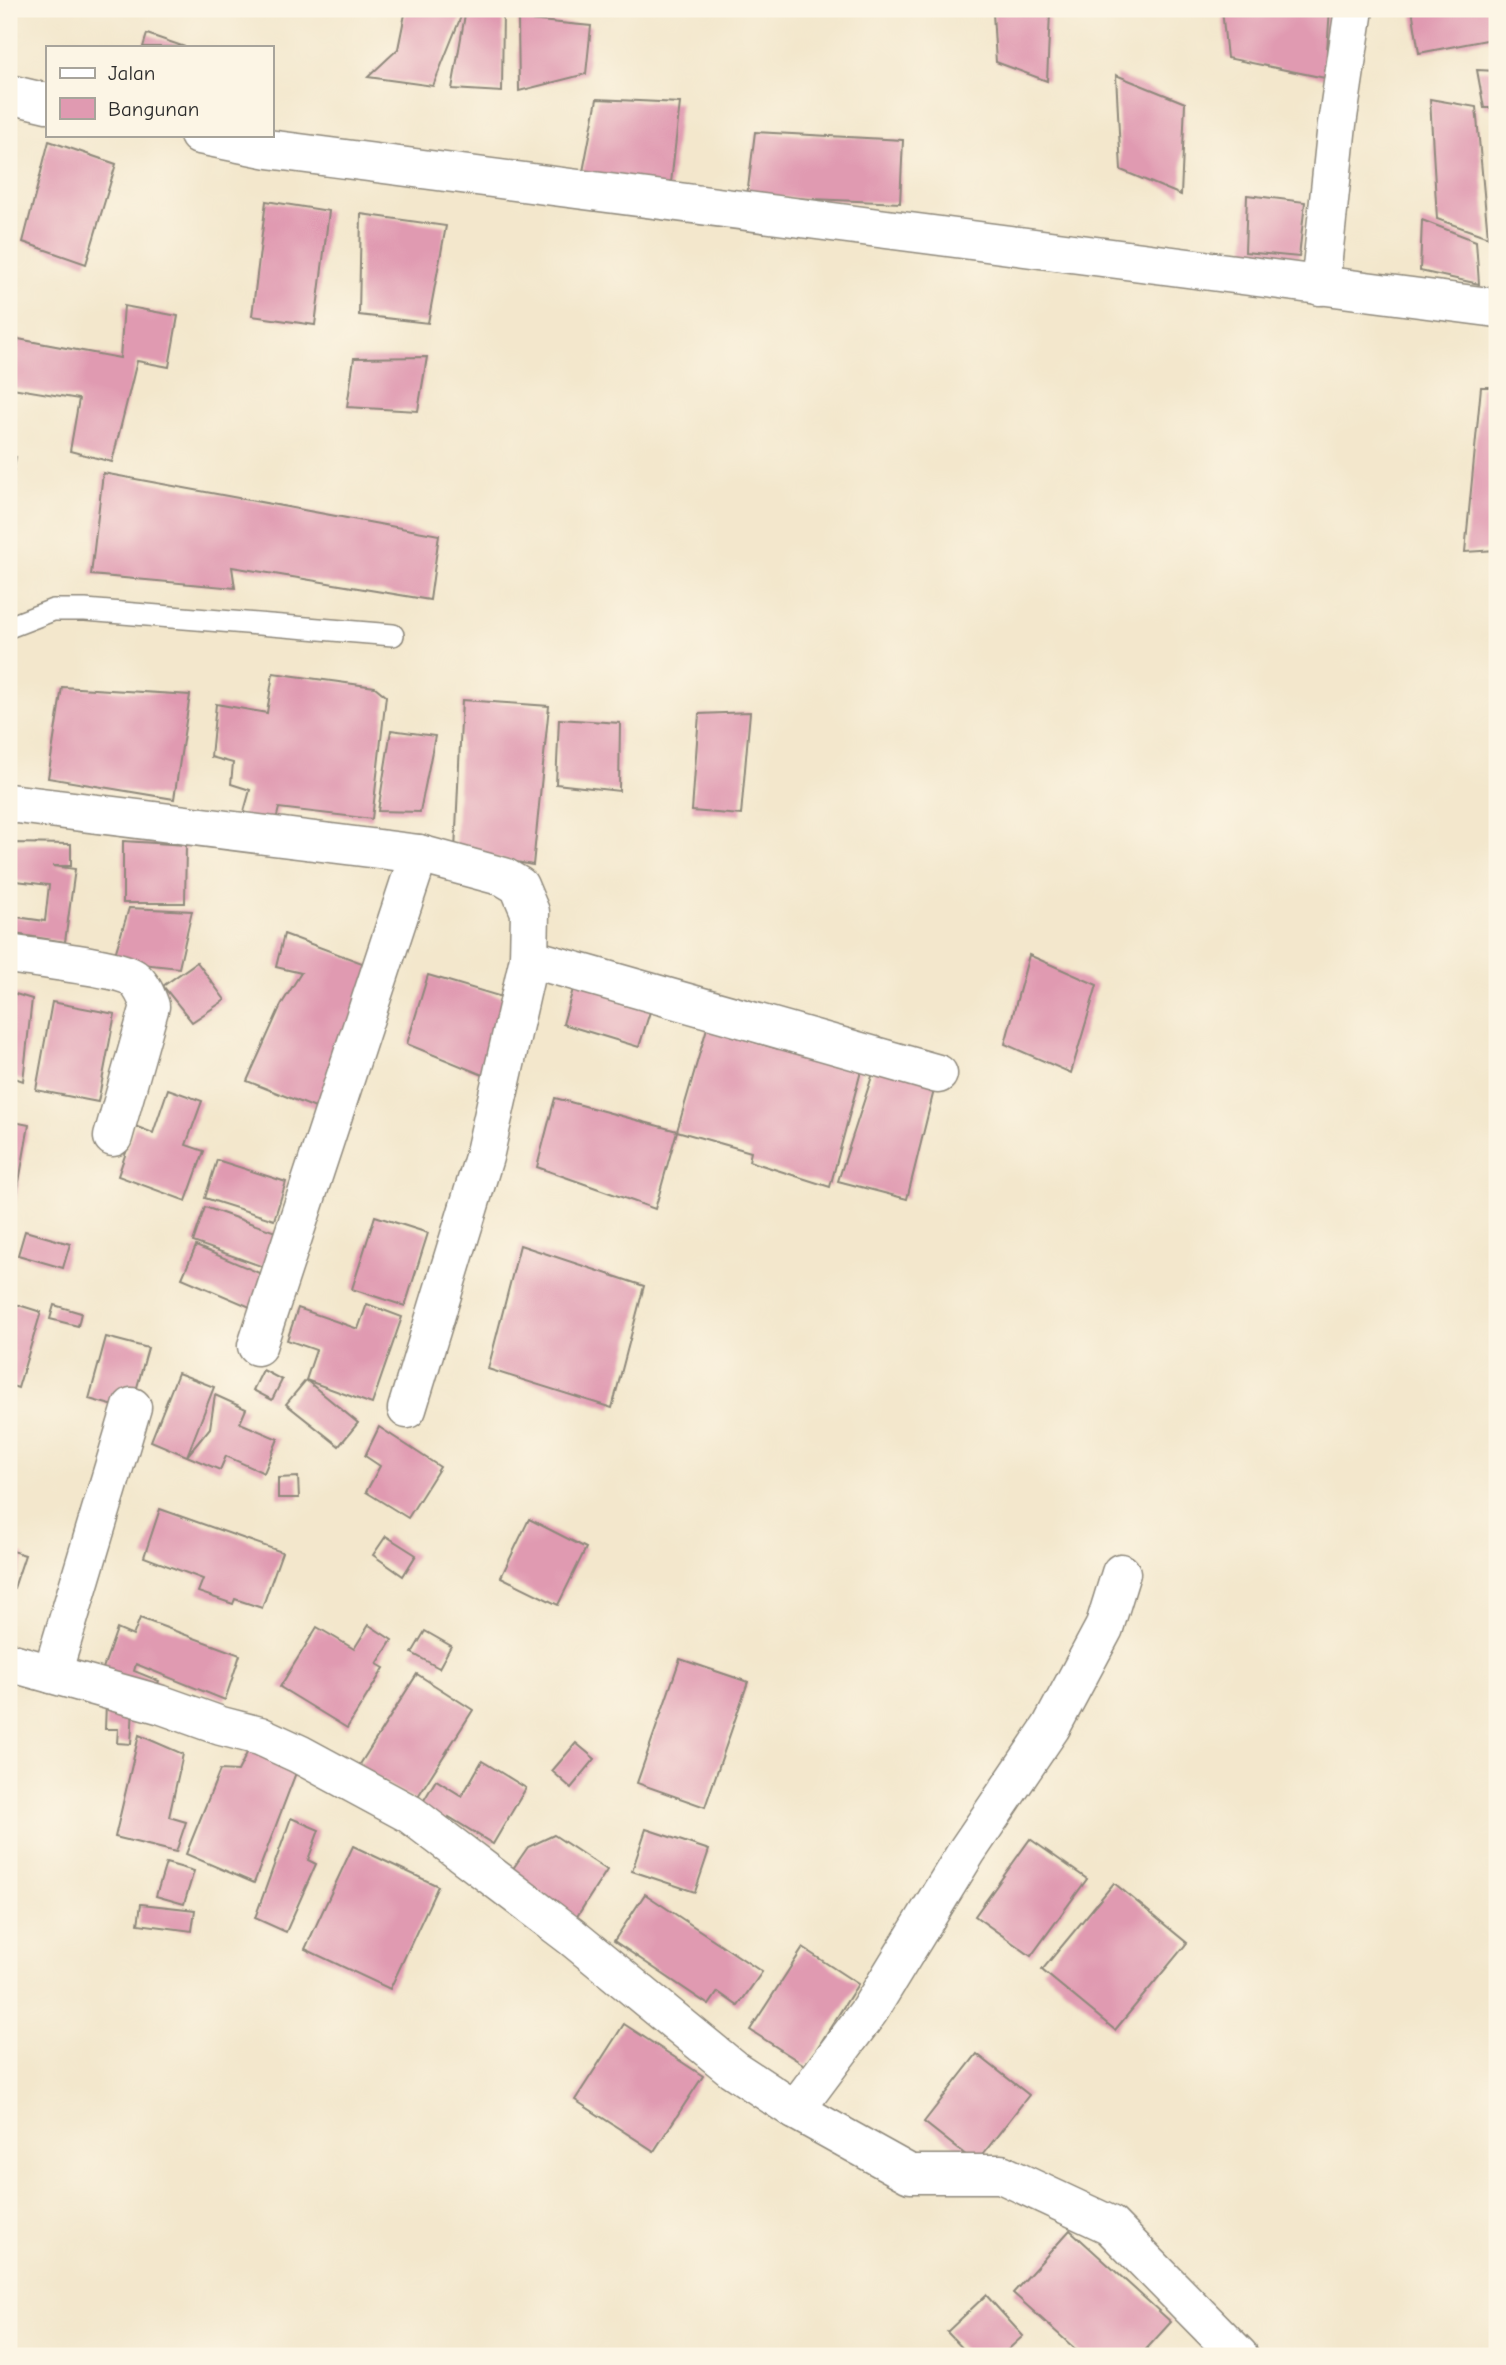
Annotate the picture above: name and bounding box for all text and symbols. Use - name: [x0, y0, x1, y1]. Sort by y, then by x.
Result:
- legend: [46, 46, 273, 136]
- text: Jalan: [108, 61, 155, 85]
- text: Bangunan: [108, 97, 199, 121]

